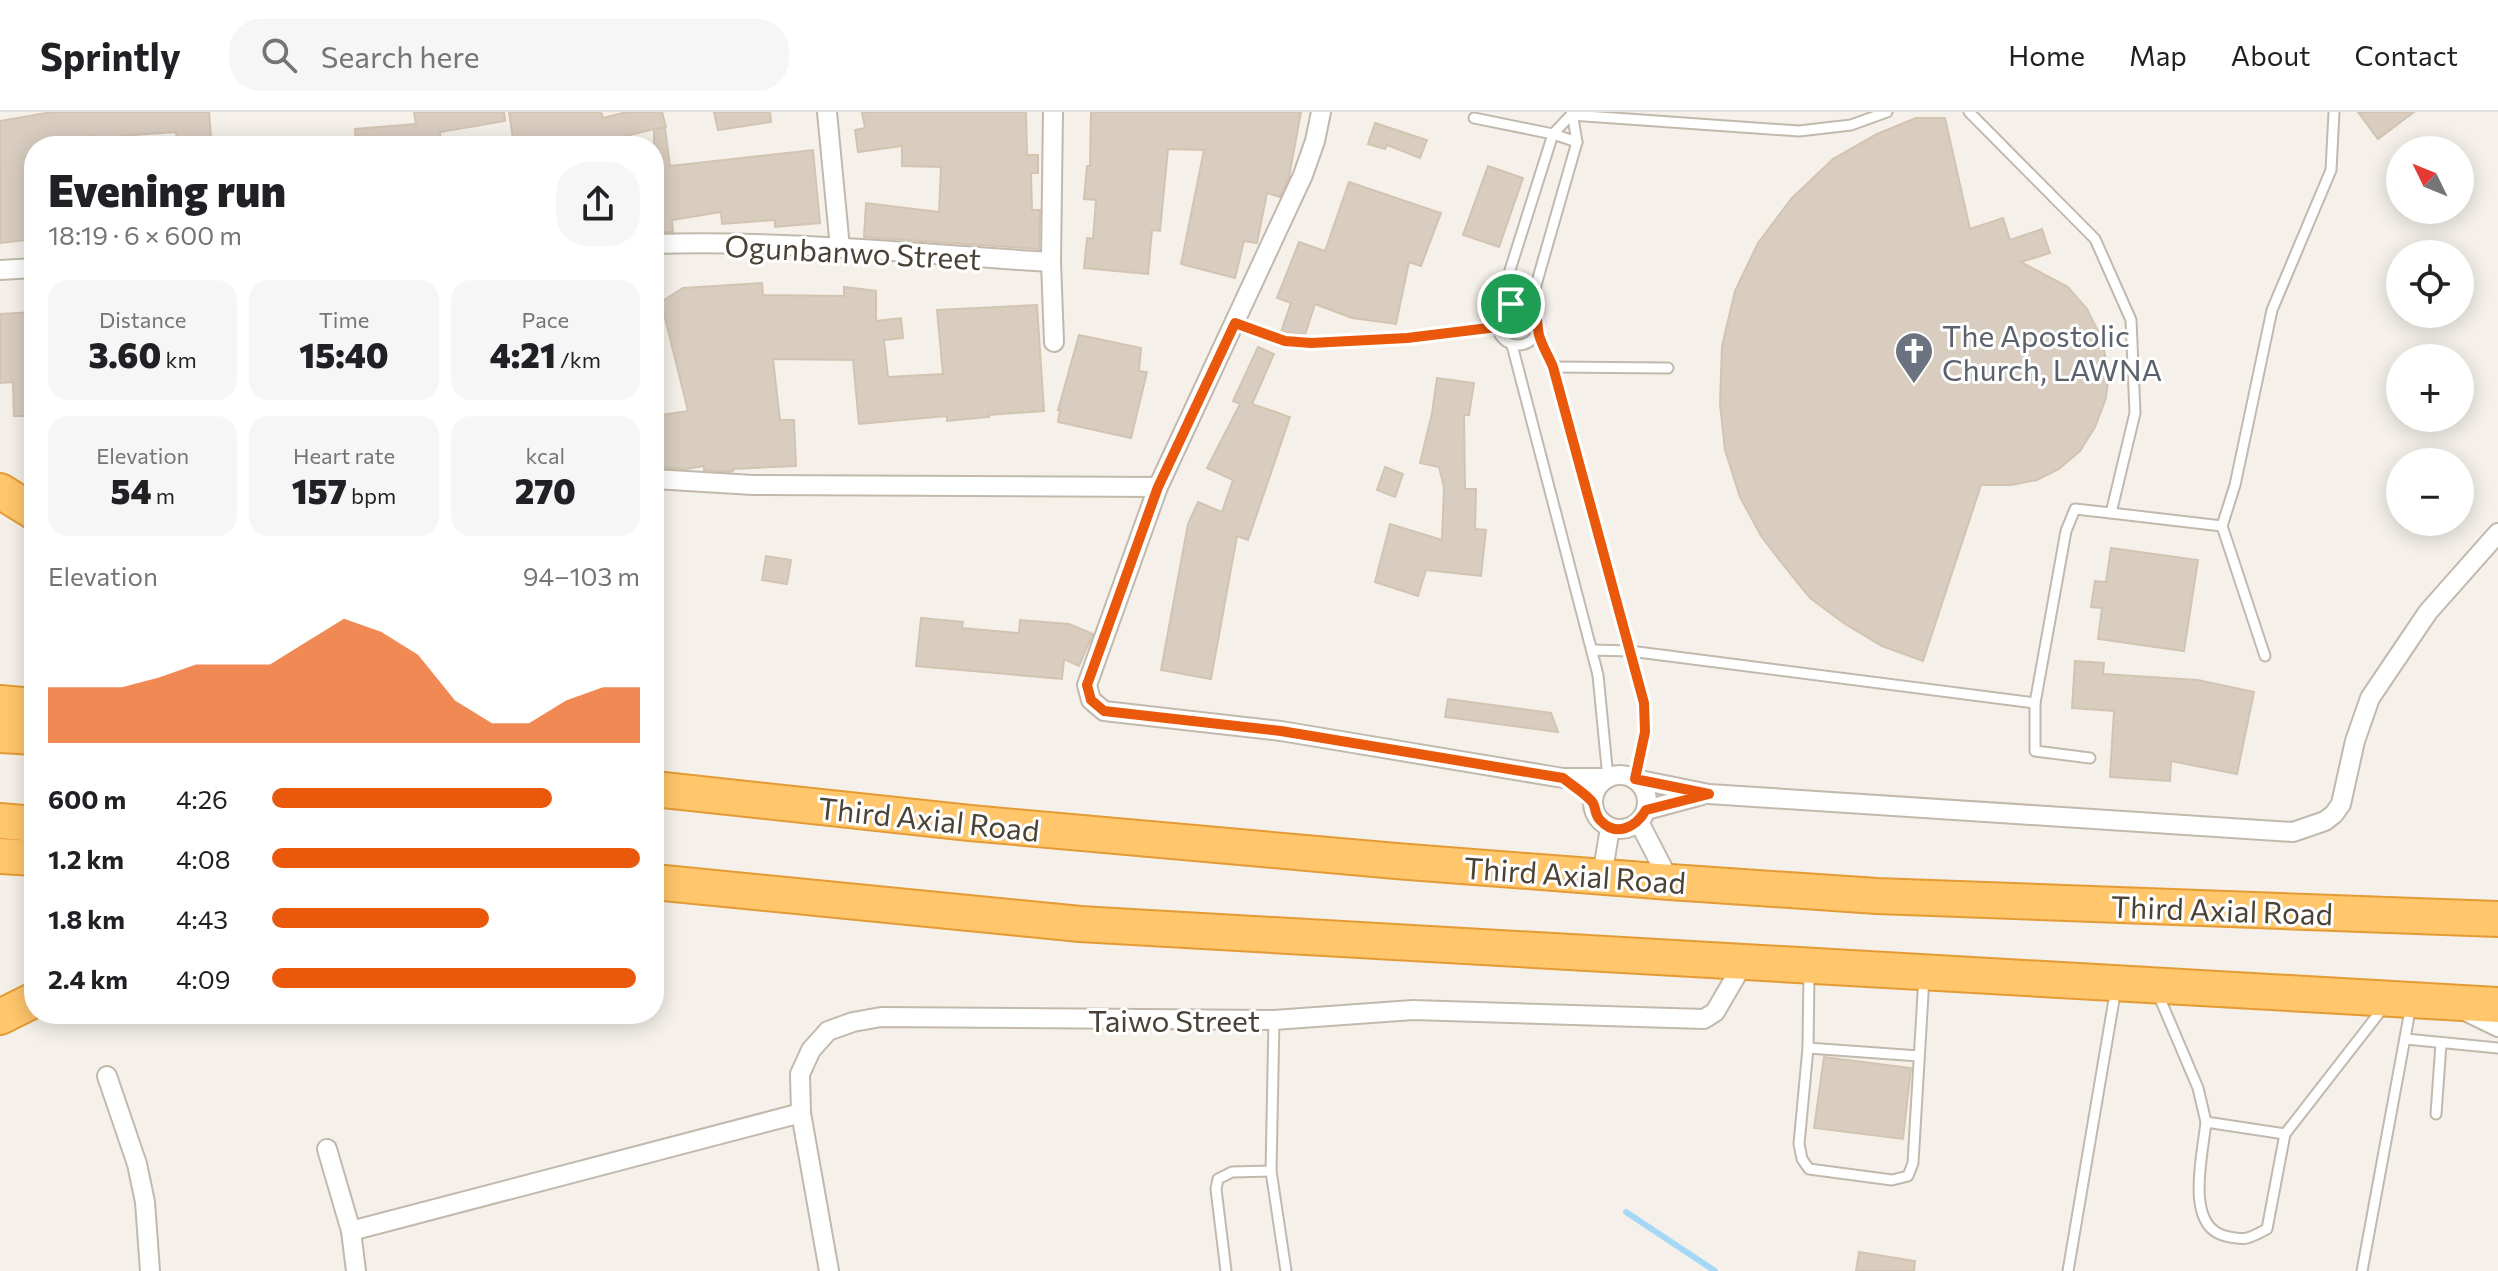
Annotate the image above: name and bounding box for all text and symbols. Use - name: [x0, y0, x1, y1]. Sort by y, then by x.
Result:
- search box: [229, 19, 789, 91]
- text: Sprintly: [40, 32, 181, 79]
- icon: search: [257, 33, 301, 77]
- text: Search here: [321, 37, 480, 74]
- text: Home: [2008, 38, 2085, 72]
- text: Map: [2129, 38, 2187, 72]
- text: About: [2231, 38, 2311, 72]
- text: Contact: [2355, 38, 2458, 72]
- north arrow: [2386, 136, 2474, 224]
- map controls: [2386, 136, 2474, 536]
- text: Evening run: [48, 162, 286, 216]
- button: share: [556, 162, 640, 246]
- text: 18:19 · 6 × 600 m: [48, 219, 242, 250]
- street label: Ogunbanwo Street: [724, 226, 982, 276]
- button: locate: [2386, 240, 2474, 328]
- pin: [1477, 270, 1545, 338]
- icon: arrive: [1489, 282, 1533, 326]
- text: Distance: [99, 306, 186, 333]
- text: Time: [319, 306, 369, 333]
- text: Pace: [521, 306, 569, 333]
- place label: The Apostolic Church, LAWNA: [1942, 316, 2162, 387]
- church icon: The Apostolic Church, LAWNA: [1893, 330, 1935, 385]
- text: 3.60: [89, 333, 161, 375]
- text: 15:40: [299, 333, 389, 375]
- text: 4:21: [490, 333, 556, 375]
- button: +: [2386, 344, 2474, 432]
- text: km: [161, 346, 197, 373]
- text: /km: [556, 346, 601, 373]
- text: Elevation: [96, 442, 189, 469]
- text: Heart rate: [293, 442, 395, 469]
- text: kcal: [526, 442, 565, 469]
- button: −: [2386, 448, 2474, 536]
- text: 54: [110, 469, 152, 511]
- text: 157: [292, 469, 347, 511]
- text: 270: [515, 469, 576, 511]
- text: m: [152, 482, 175, 509]
- text: bpm: [347, 482, 396, 509]
- text: Elevation: [48, 560, 158, 591]
- text: 94–103 m: [523, 560, 640, 591]
- text: 600 m: [48, 783, 126, 814]
- text: 4:26: [176, 783, 228, 814]
- street label: Third Axial Road: [817, 788, 1041, 848]
- text: 1.2 km: [48, 843, 124, 874]
- text: 4:08: [176, 843, 230, 874]
- street label: Third Axial Road: [1463, 848, 1687, 900]
- street label: Third Axial Road: [2110, 887, 2334, 931]
- text: 1.8 km: [48, 903, 125, 934]
- text: 4:43: [176, 903, 228, 934]
- text: 2.4 km: [48, 963, 128, 994]
- text: 4:09: [176, 963, 230, 994]
- street label: Taiwo Street: [1088, 1001, 1260, 1038]

